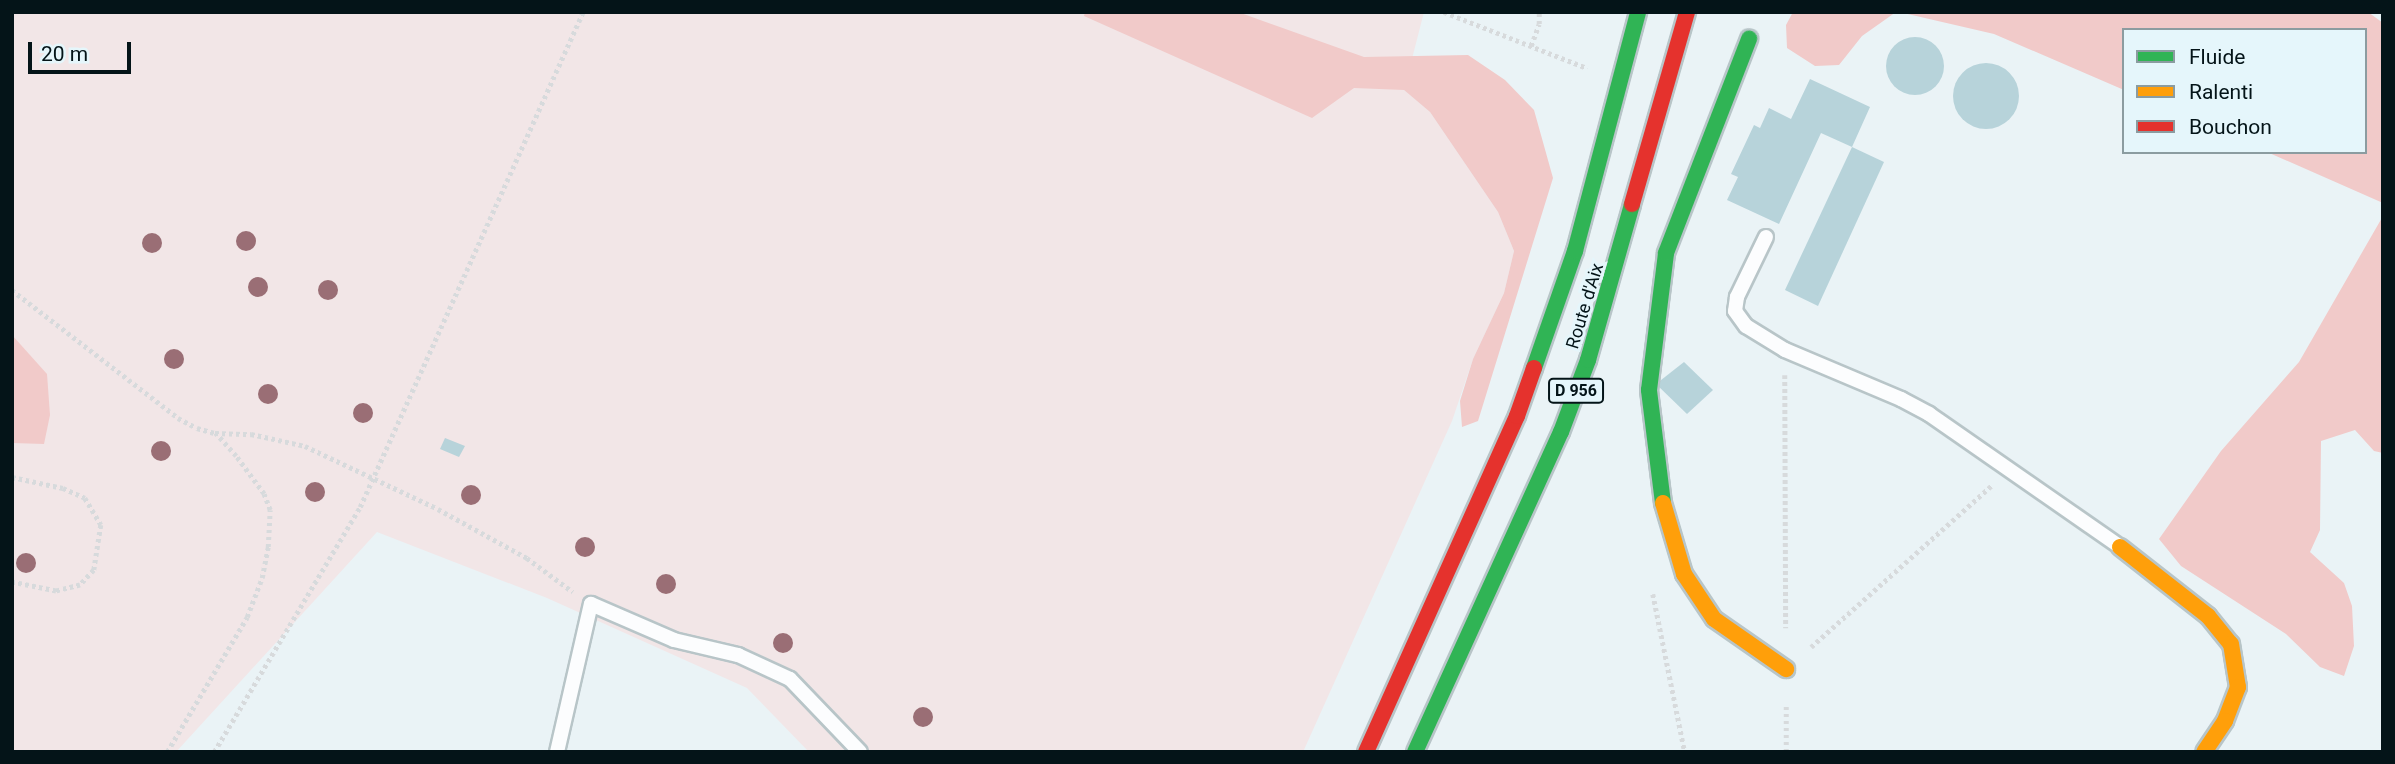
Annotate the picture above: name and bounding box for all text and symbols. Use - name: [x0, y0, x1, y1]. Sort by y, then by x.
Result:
- scale bar: [32, 28, 135, 72]
- legend: [2122, 28, 2367, 154]
- text: 20 m: [41, 42, 88, 66]
- text: Fluide: [2189, 45, 2245, 69]
- text: Ralenti: [2189, 80, 2253, 104]
- text: Bouchon: [2189, 115, 2272, 139]
- street label: Route d'Aix: [1562, 261, 1608, 351]
- road number: D 956: [1548, 378, 1604, 404]

